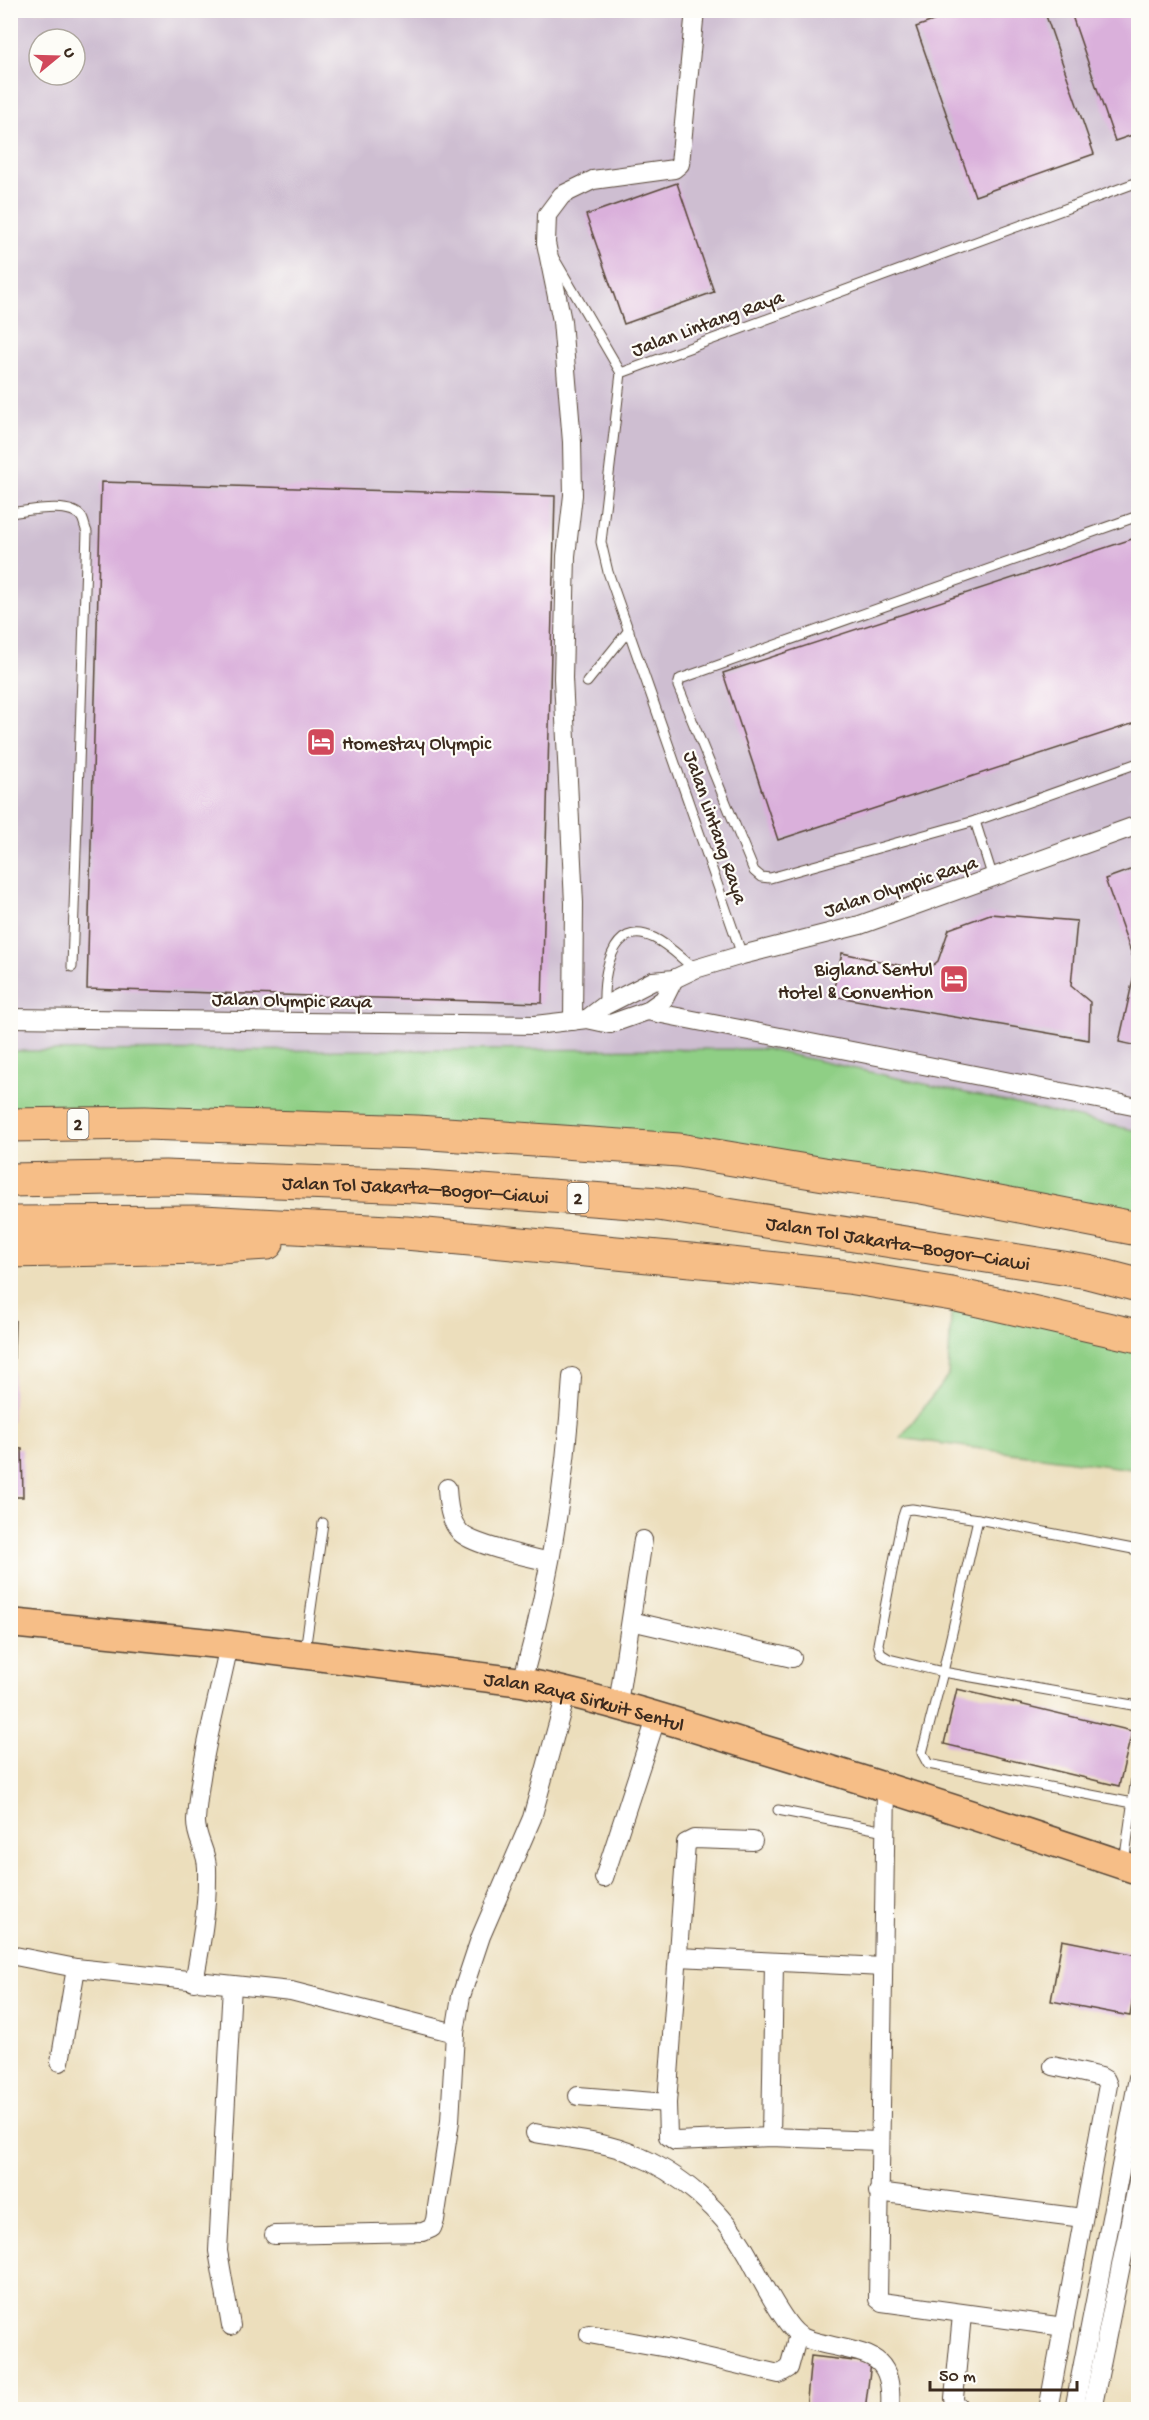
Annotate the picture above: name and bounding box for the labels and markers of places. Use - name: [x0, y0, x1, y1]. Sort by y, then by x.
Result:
- hotel icon: Homestay Olympic: [305, 726, 337, 758]
- place label: Homestay Olympic: [342, 734, 492, 757]
- place label: Bigland Sentul Hotel & Convention: [778, 960, 933, 1006]
- hotel icon: Bigland Sentul Hotel & Convention: [938, 963, 970, 995]

